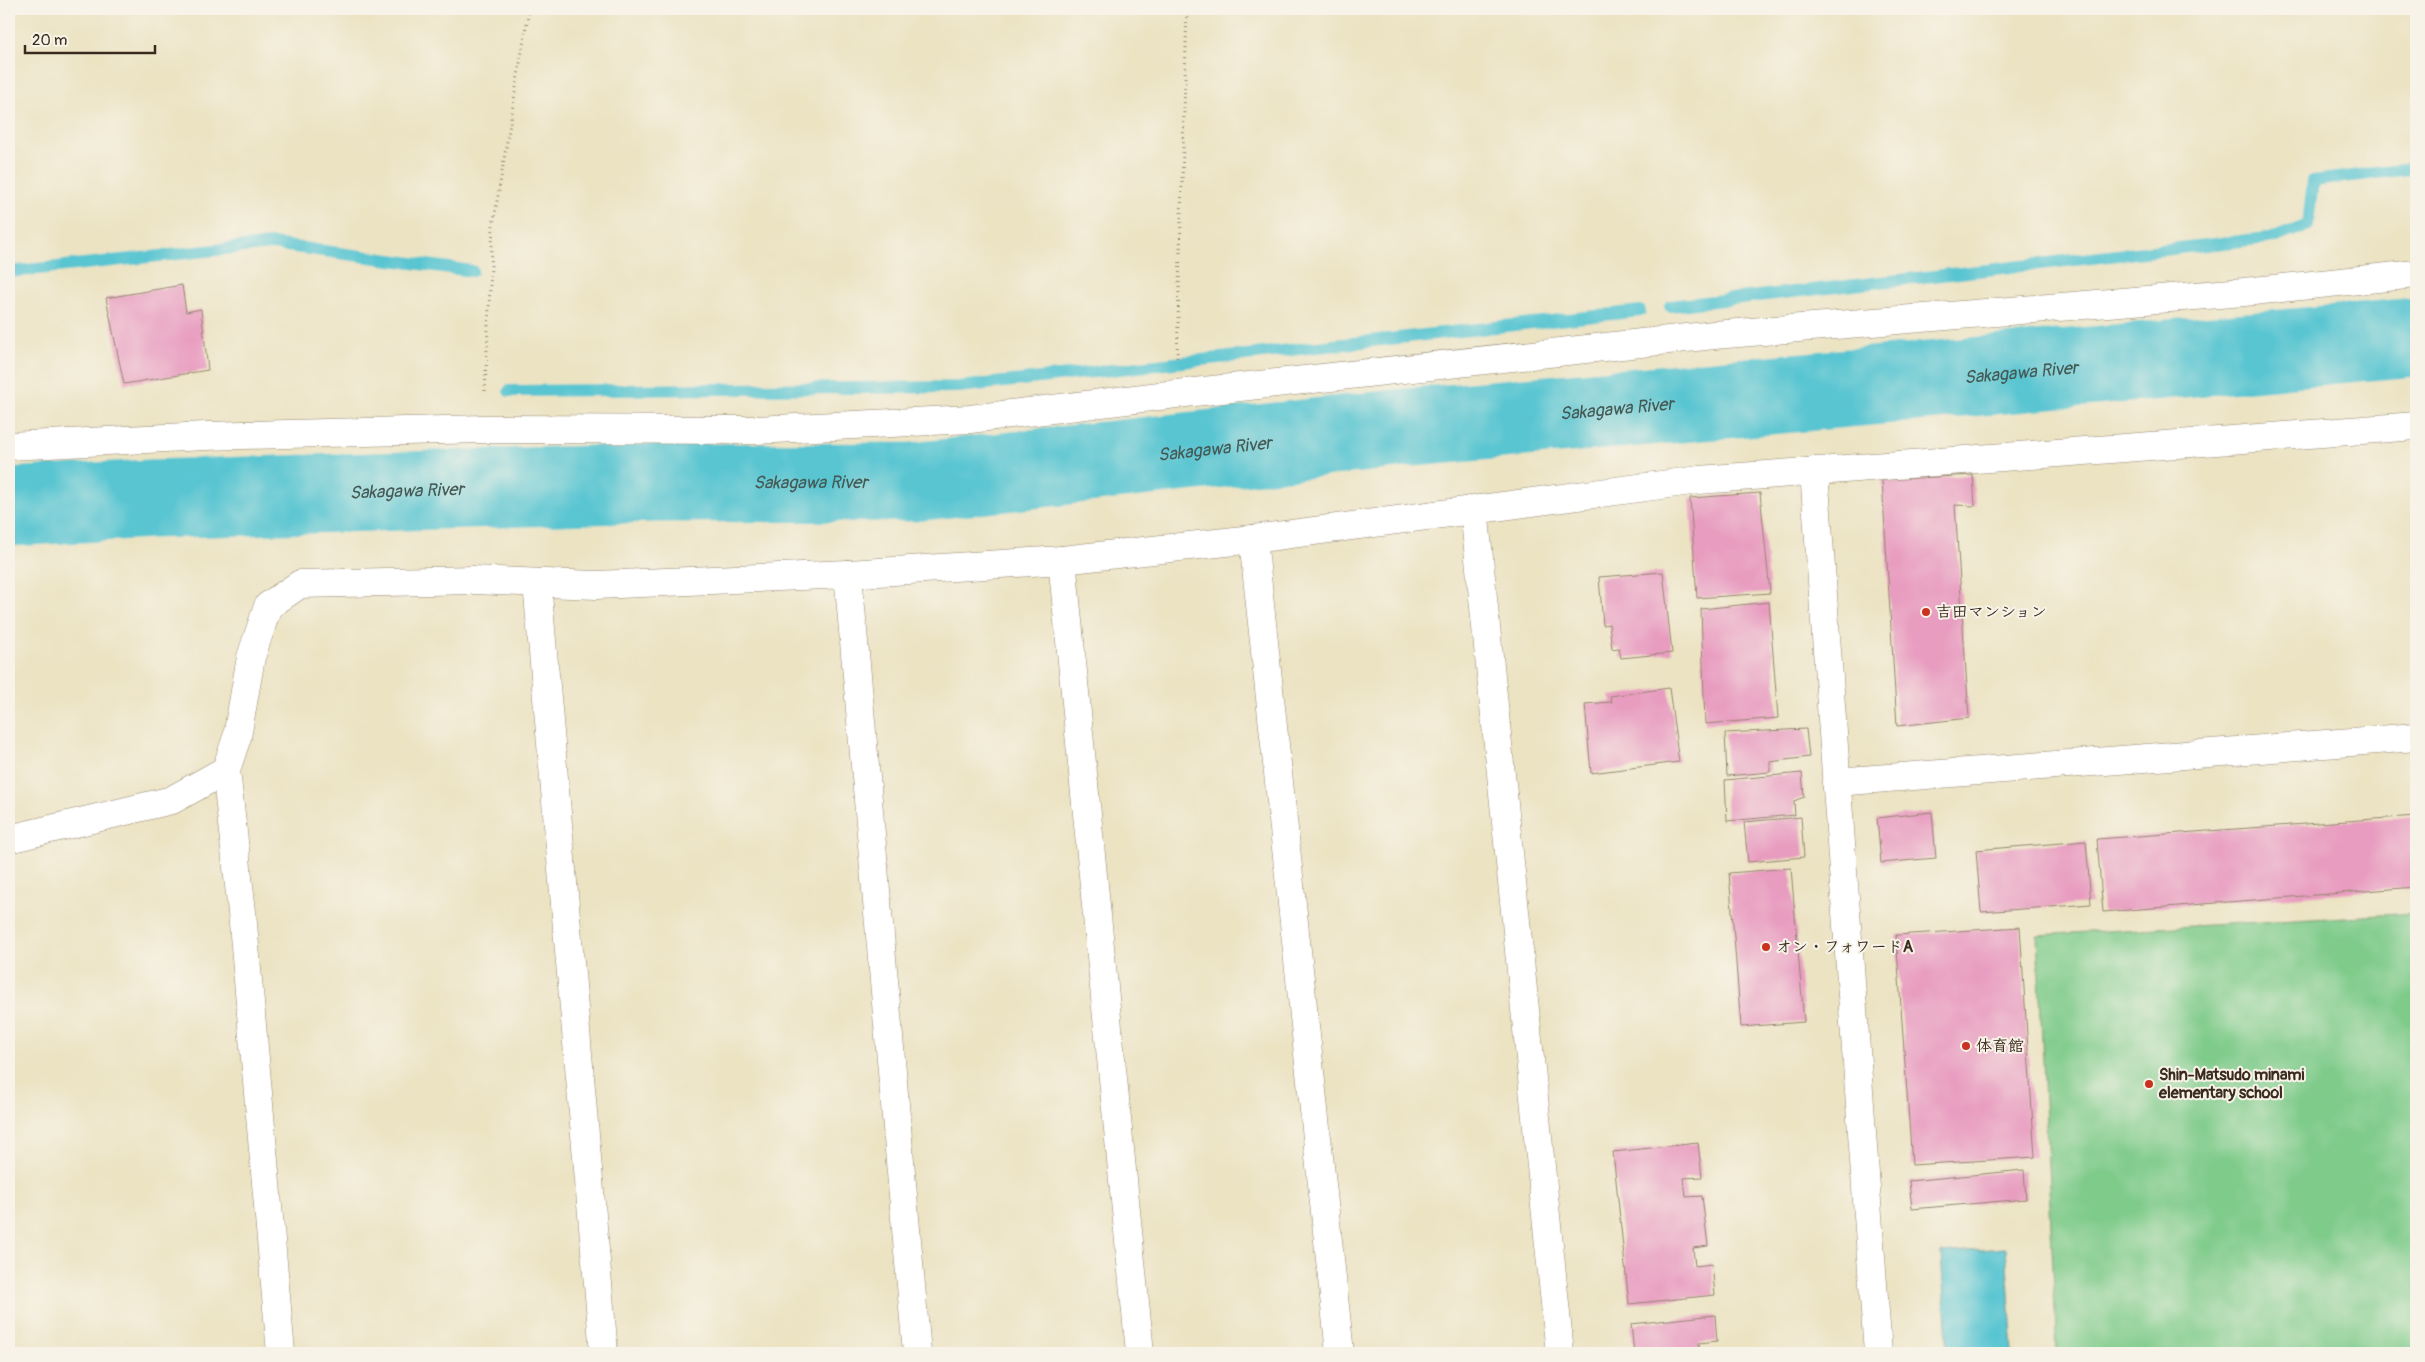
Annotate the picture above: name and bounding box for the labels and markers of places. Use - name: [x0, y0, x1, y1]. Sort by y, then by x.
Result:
- place label: 吉田マンション: [1936, 602, 2047, 622]
- marker: 吉田マンション: [1920, 606, 1932, 618]
- place label: オン・フォワードA: [1776, 937, 1914, 957]
- marker: オン・フォワードA: [1760, 941, 1772, 953]
- place label: 体育館: [1976, 1036, 2024, 1056]
- marker: 体育館: [1960, 1040, 1972, 1052]
- place label: Shin-Matsudo minami elementary school: [2158, 1065, 2305, 1103]
- marker: Shin-Matsudo minami elementary school: [2143, 1078, 2155, 1090]

